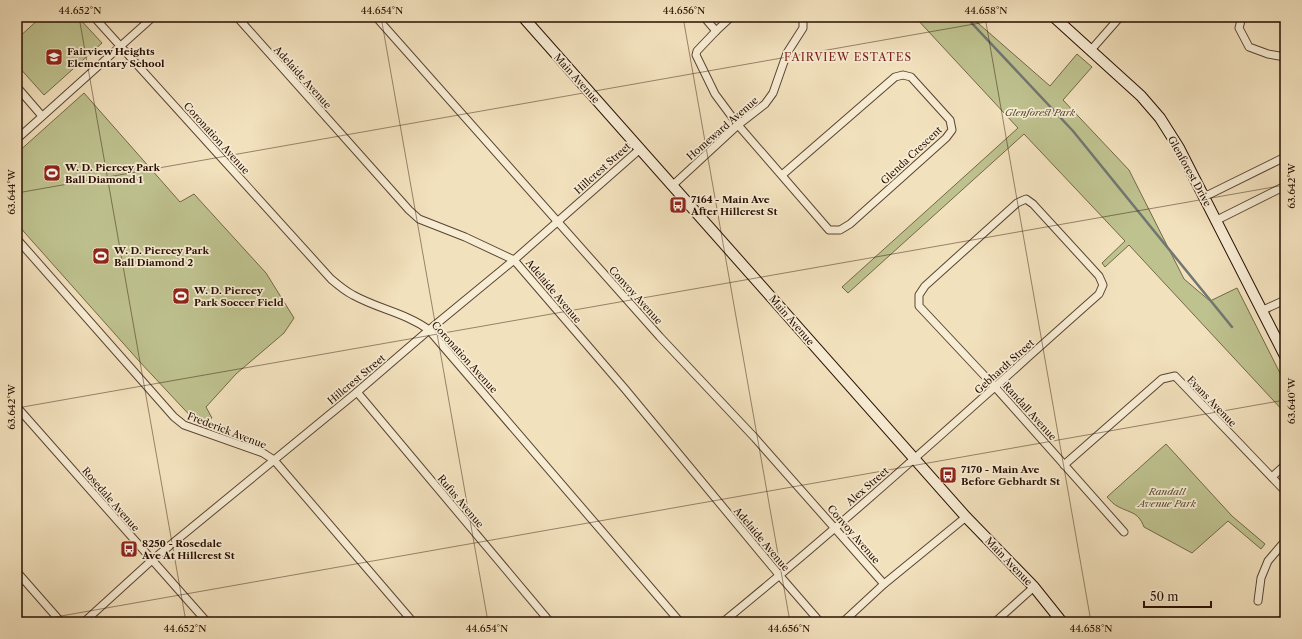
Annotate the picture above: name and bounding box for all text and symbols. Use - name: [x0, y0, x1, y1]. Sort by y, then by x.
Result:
- text: 44.652°N: [59, 4, 101, 17]
- text: 44.654°N: [361, 4, 403, 17]
- text: 44.656°N: [663, 4, 705, 17]
- text: 44.658°N: [965, 4, 1007, 17]
- street label: Adelaide Avenue: [270, 43, 334, 112]
- place label: Fairview Heights Elementary School: [67, 45, 165, 70]
- school or university icon: Fairview Heights Elementary School: [44, 47, 64, 67]
- district label: FAIRVIEW ESTATES: [784, 50, 912, 64]
- street label: Main Avenue: [551, 51, 603, 106]
- street label: Homeward Avenue: [684, 94, 761, 163]
- street label: Coronation Avenue: [181, 100, 253, 177]
- park label: Glenforest Park: [1005, 106, 1076, 119]
- street label: Glenda Crescent: [878, 123, 945, 187]
- street label: Glenforest Drive: [1165, 134, 1214, 209]
- street label: Hillcrest Street: [571, 139, 634, 197]
- place label: W. D. Piercey Park Ball Diamond 1: [64, 161, 160, 186]
- text: 63.642°W: [1285, 162, 1298, 209]
- sports icon: W. D. Piercey Park Ball Diamond 1: [42, 163, 62, 183]
- text: 63.644°W: [5, 168, 18, 215]
- place label: 7164 - Main Ave After Hillcrest St: [690, 193, 778, 218]
- bus stop icon: 7164 - Main Ave After Hillcrest St: [668, 195, 688, 215]
- place label: W. D. Piercey Park Ball Diamond 2: [113, 244, 209, 269]
- sports icon: W. D. Piercey Park Ball Diamond 2: [91, 246, 111, 266]
- street label: Adelaide Avenue: [522, 256, 584, 326]
- street label: Convoy Avenue: [606, 264, 665, 327]
- place label: W. D. Piercey Park Soccer Field: [193, 284, 284, 309]
- sports icon: W. D. Piercey Park Soccer Field: [171, 286, 191, 306]
- street label: Main Avenue: [766, 293, 817, 348]
- street label: Coronation Avenue: [429, 319, 501, 396]
- street label: Gebhardt Street: [972, 336, 1037, 397]
- street label: Hillcrest Street: [325, 351, 388, 407]
- street label: Evans Avenue: [1184, 373, 1239, 430]
- text: 63.640°W: [1285, 377, 1298, 424]
- street label: Randall Avenue: [1000, 380, 1059, 443]
- text: 63.642°W: [5, 383, 18, 430]
- street label: Frederick Avenue: [185, 409, 269, 452]
- place label: 7170 - Main Ave Before Gebhardt St: [961, 463, 1060, 488]
- street label: Rosedale Avenue: [79, 464, 142, 534]
- street label: Alex Street: [843, 464, 892, 509]
- bus stop icon: 7170 - Main Ave Before Gebhardt St: [938, 465, 958, 485]
- street label: Rufus Avenue: [435, 472, 487, 531]
- park label: Randall Avenue Park: [1136, 485, 1197, 510]
- street label: Convoy Avenue: [824, 502, 883, 567]
- street label: Adelaide Avenue: [730, 504, 792, 574]
- street label: Main Avenue: [982, 534, 1035, 589]
- place label: 8250 - Rosedale Ave At Hillcrest St: [141, 537, 235, 562]
- bus stop icon: 8250 - Rosedale Ave At Hillcrest St: [119, 539, 139, 559]
- scale bar: [1144, 583, 1211, 609]
- text: 50 m: [1150, 589, 1179, 604]
- text: 44.652°N: [164, 622, 206, 635]
- text: 44.654°N: [466, 622, 508, 635]
- text: 44.656°N: [768, 622, 810, 635]
- text: 44.658°N: [1070, 622, 1112, 635]

